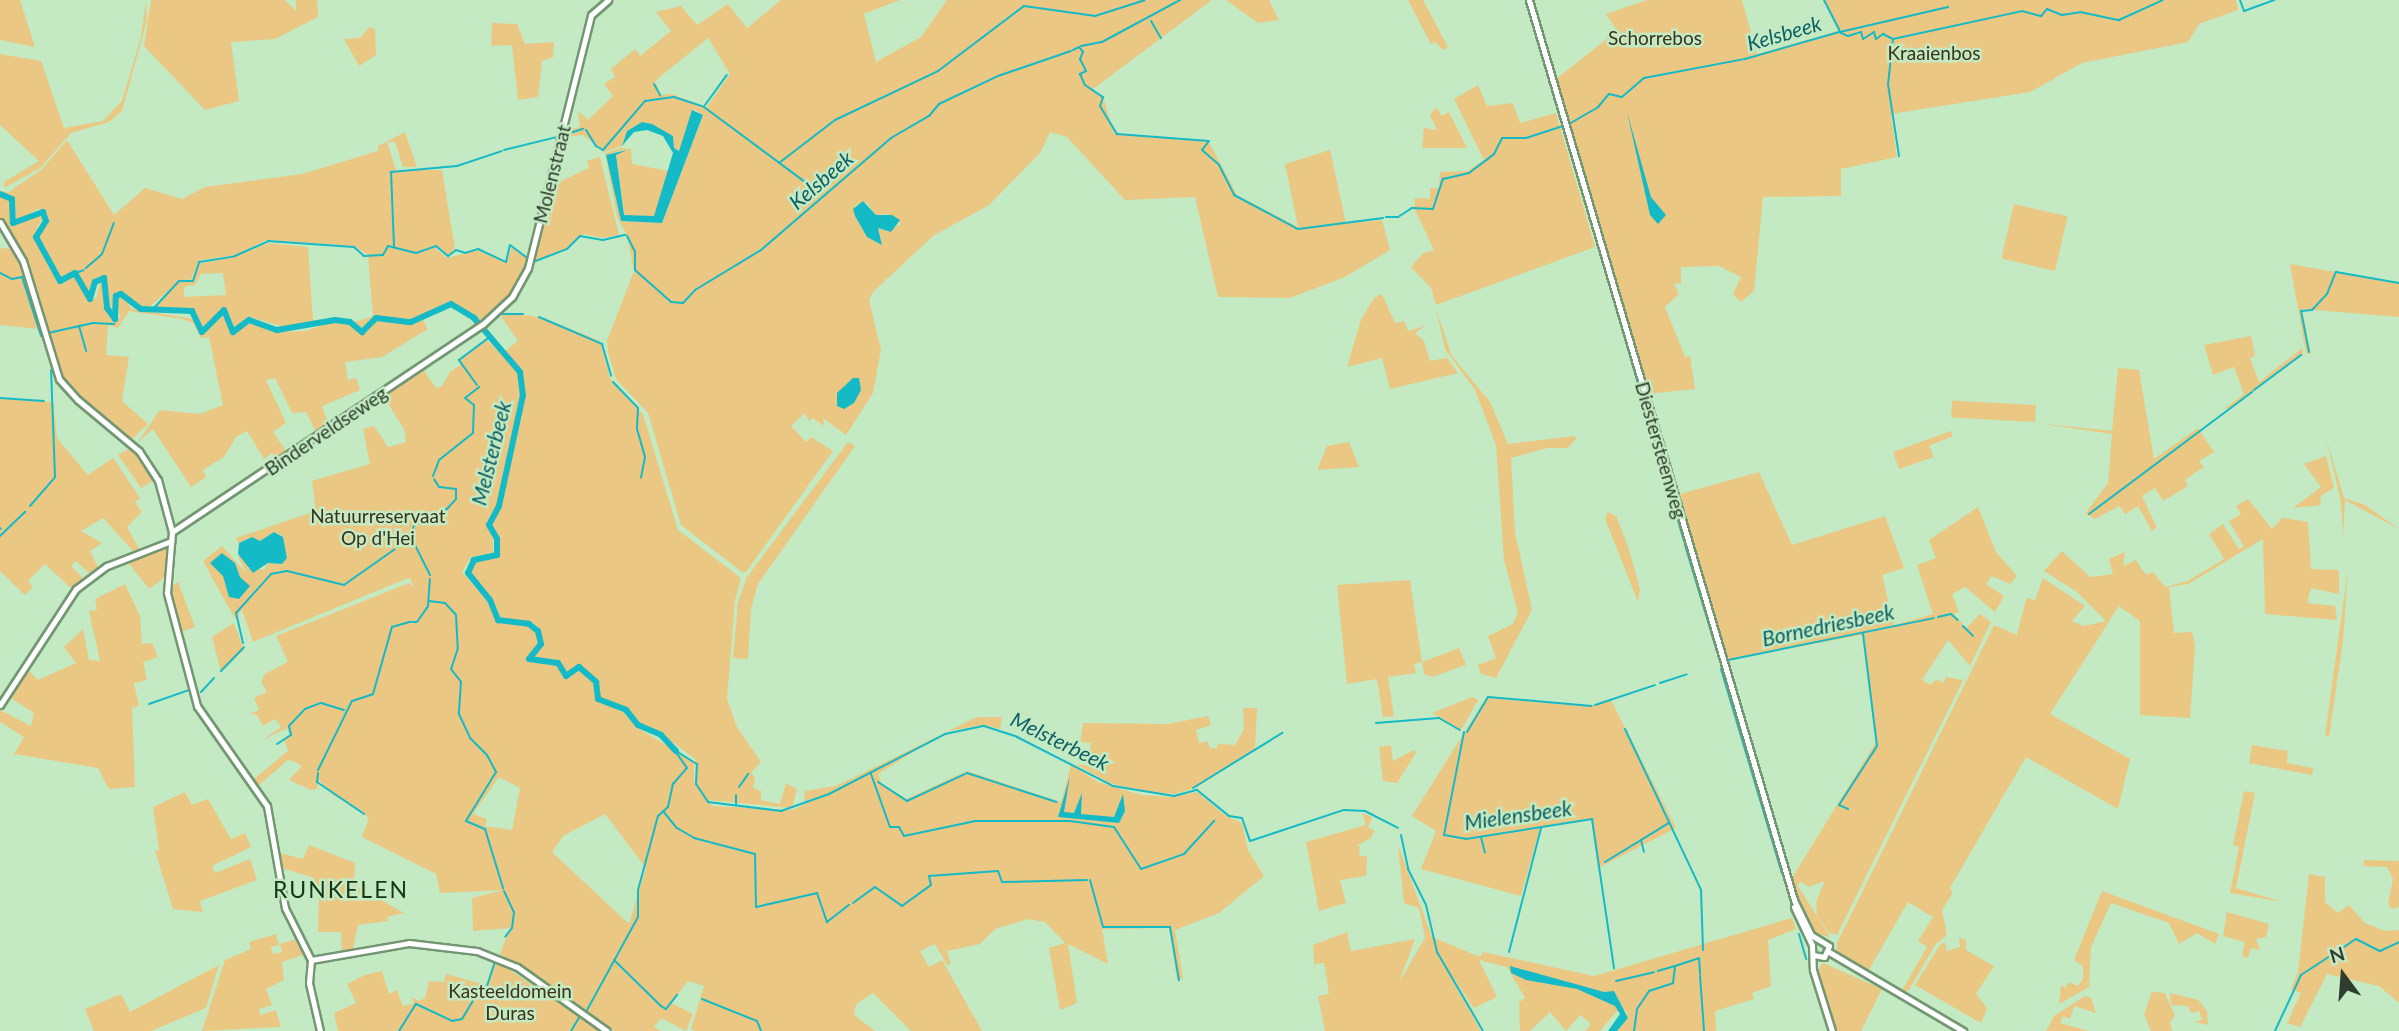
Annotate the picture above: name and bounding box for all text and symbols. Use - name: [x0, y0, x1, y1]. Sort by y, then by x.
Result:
- water label: Kelsbeek: [1744, 10, 1824, 56]
- park label: Schorrebos: [1608, 27, 1702, 49]
- park label: Kraaienbos: [1887, 42, 1981, 64]
- street label: Molenstraat: [529, 122, 575, 226]
- water label: Kelsbeek: [784, 145, 858, 215]
- street label: Diestersteenweg: [1631, 379, 1691, 521]
- street label: Binderveldseweg: [261, 382, 391, 480]
- water label: Melsterbeek: [466, 398, 516, 508]
- park label: Natuurreservaat Op d'Hei: [310, 505, 446, 549]
- water label: Bornedriesbeek: [1760, 599, 1896, 651]
- water label: Melsterbeek: [1007, 706, 1113, 776]
- water label: Mielensbeek: [1463, 795, 1573, 835]
- district label: RUNKELEN: [274, 875, 408, 903]
- north arrow: [2308, 940, 2378, 1010]
- text: N: [2327, 941, 2347, 967]
- park label: Kasteeldomein Duras: [448, 980, 572, 1024]

